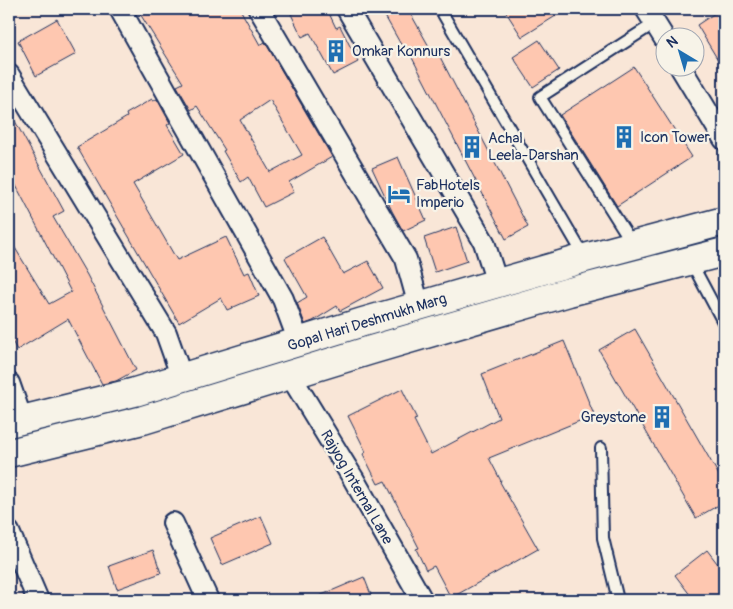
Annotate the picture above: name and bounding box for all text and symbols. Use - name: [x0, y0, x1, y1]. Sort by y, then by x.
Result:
- north arrow: [656, 28, 706, 78]
- text: N: [663, 33, 681, 52]
- building icon: Omkar Konnurs: [323, 38, 349, 64]
- place label: Omkar Konnurs: [352, 42, 451, 61]
- building icon: Icon Tower: [611, 124, 637, 150]
- place label: Icon Tower: [640, 128, 710, 147]
- place label: Achal Leela-Darshan: [488, 129, 579, 165]
- building icon: Achal Leela-Darshan: [459, 134, 485, 160]
- place label: FabHotels Imperio: [416, 176, 480, 212]
- hotel icon: FabHotels Imperio: [386, 181, 412, 207]
- street label: Gopal Hari Deshmukh Marg: [285, 289, 449, 356]
- building icon: Greystone: [649, 404, 675, 430]
- place label: Greystone: [581, 408, 647, 427]
- street label: Rajyog Internal Lane: [316, 427, 397, 548]

